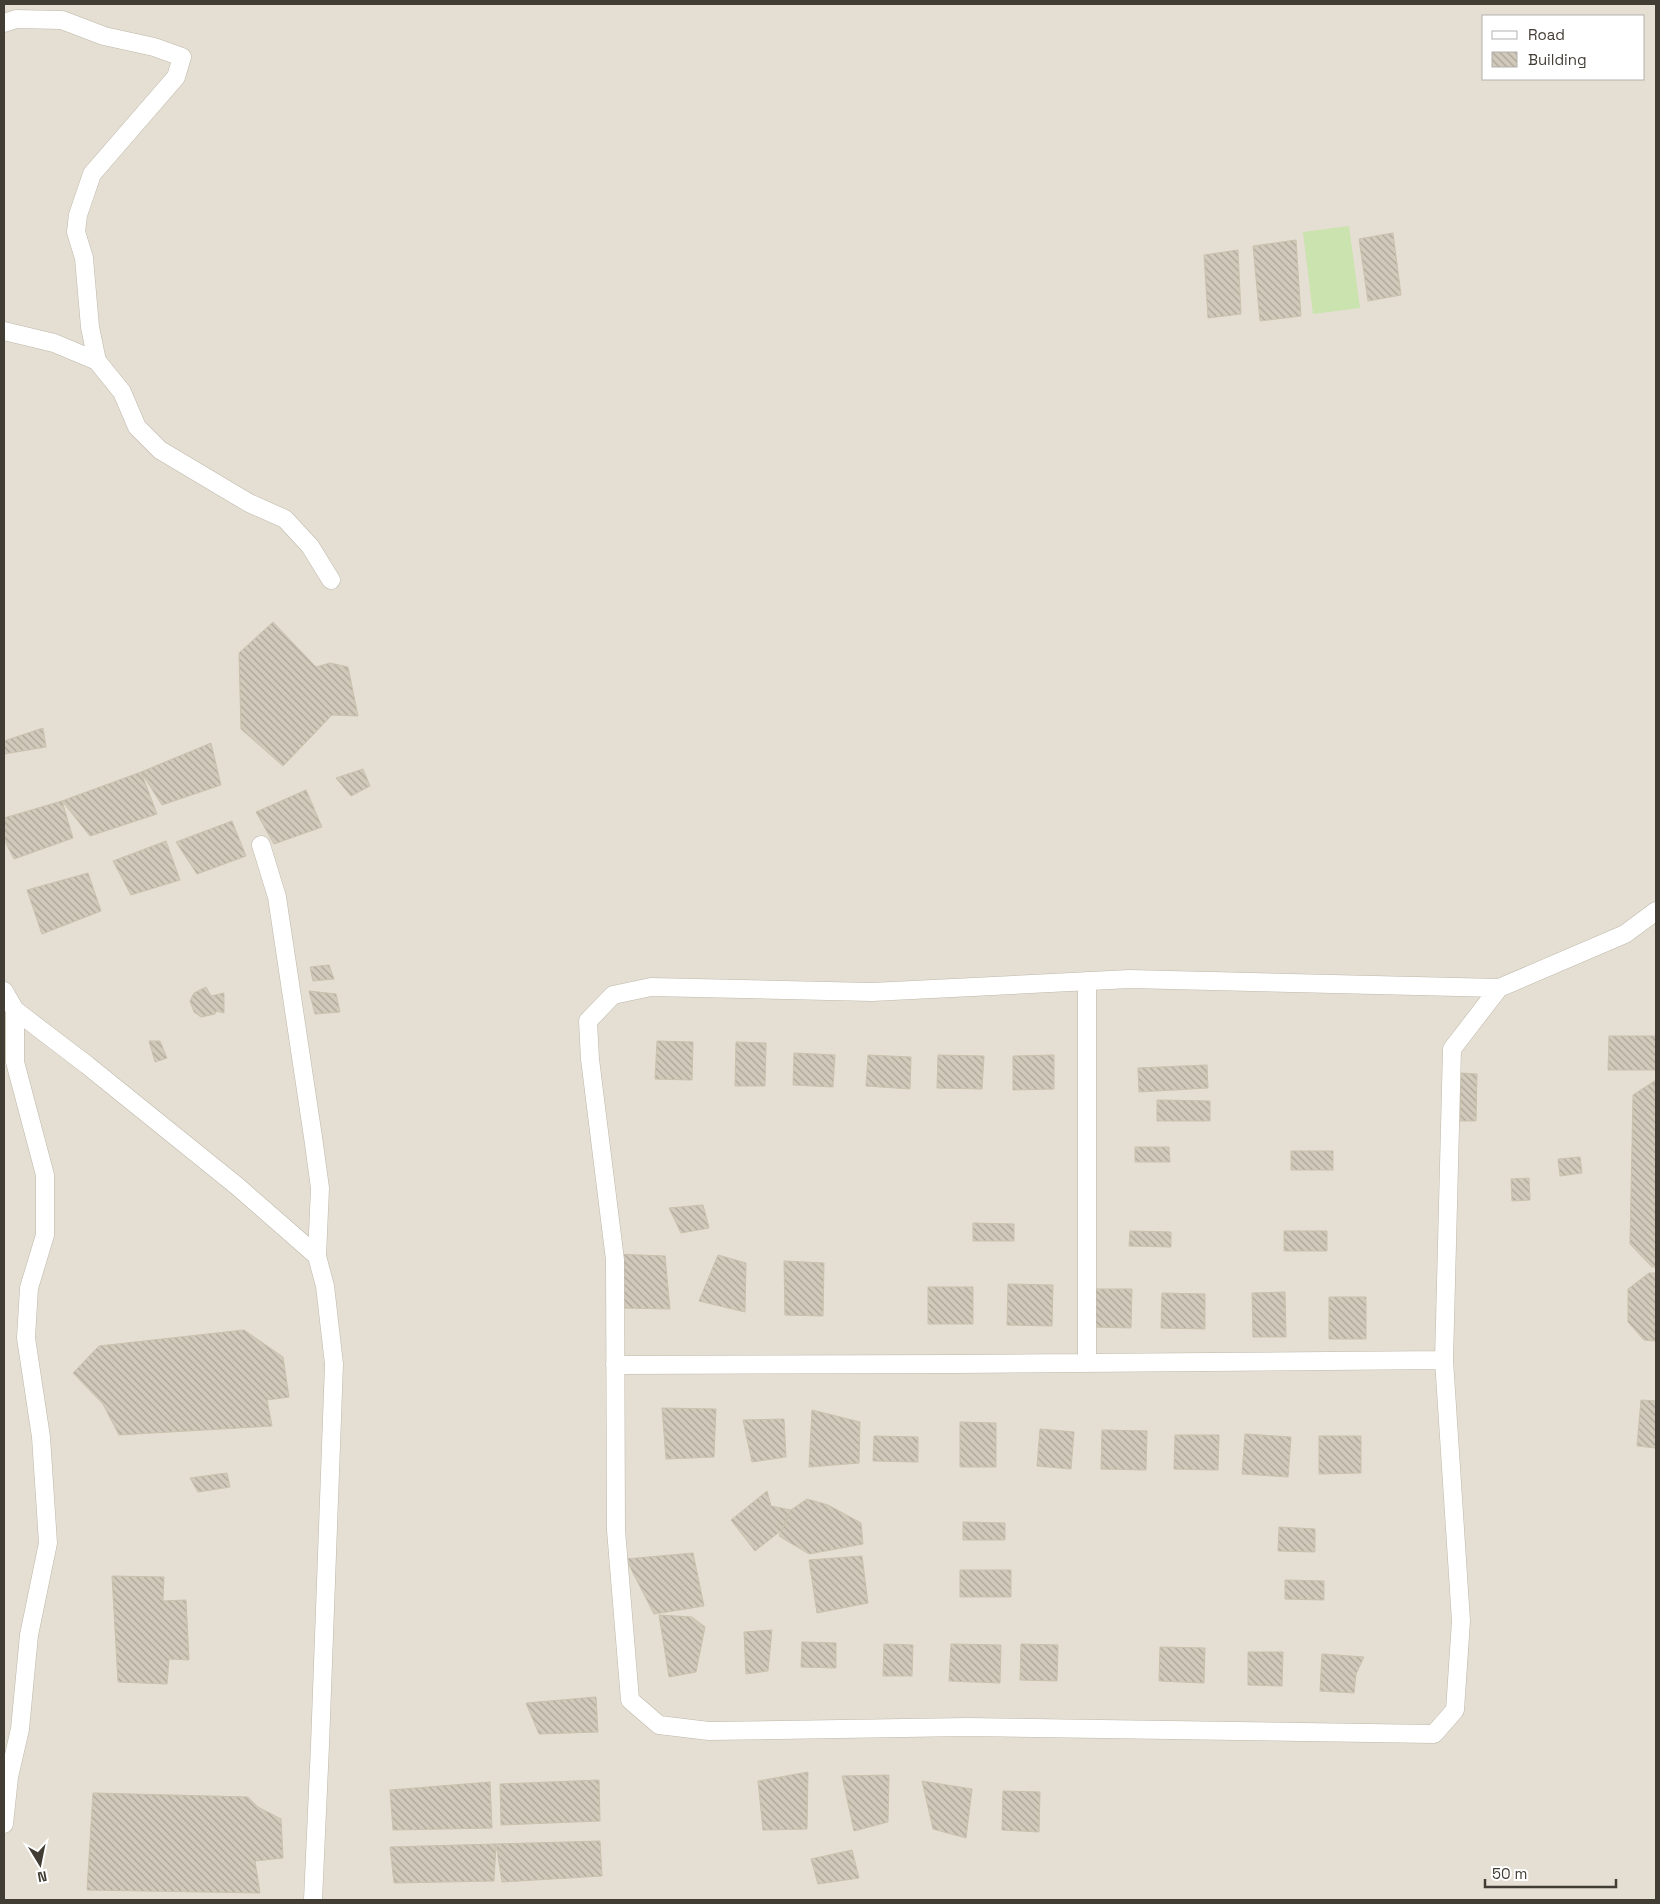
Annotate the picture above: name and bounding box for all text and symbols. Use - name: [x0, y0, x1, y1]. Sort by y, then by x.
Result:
- legend: [1482, 15, 1645, 80]
- text: Road: [1528, 25, 1565, 44]
- text: Building: [1528, 50, 1587, 69]
- north arrow: [15, 1839, 65, 1889]
- scale bar: [1485, 1856, 1616, 1888]
- text: 50 m: [1492, 1864, 1527, 1883]
- text: N: [36, 1867, 48, 1886]

